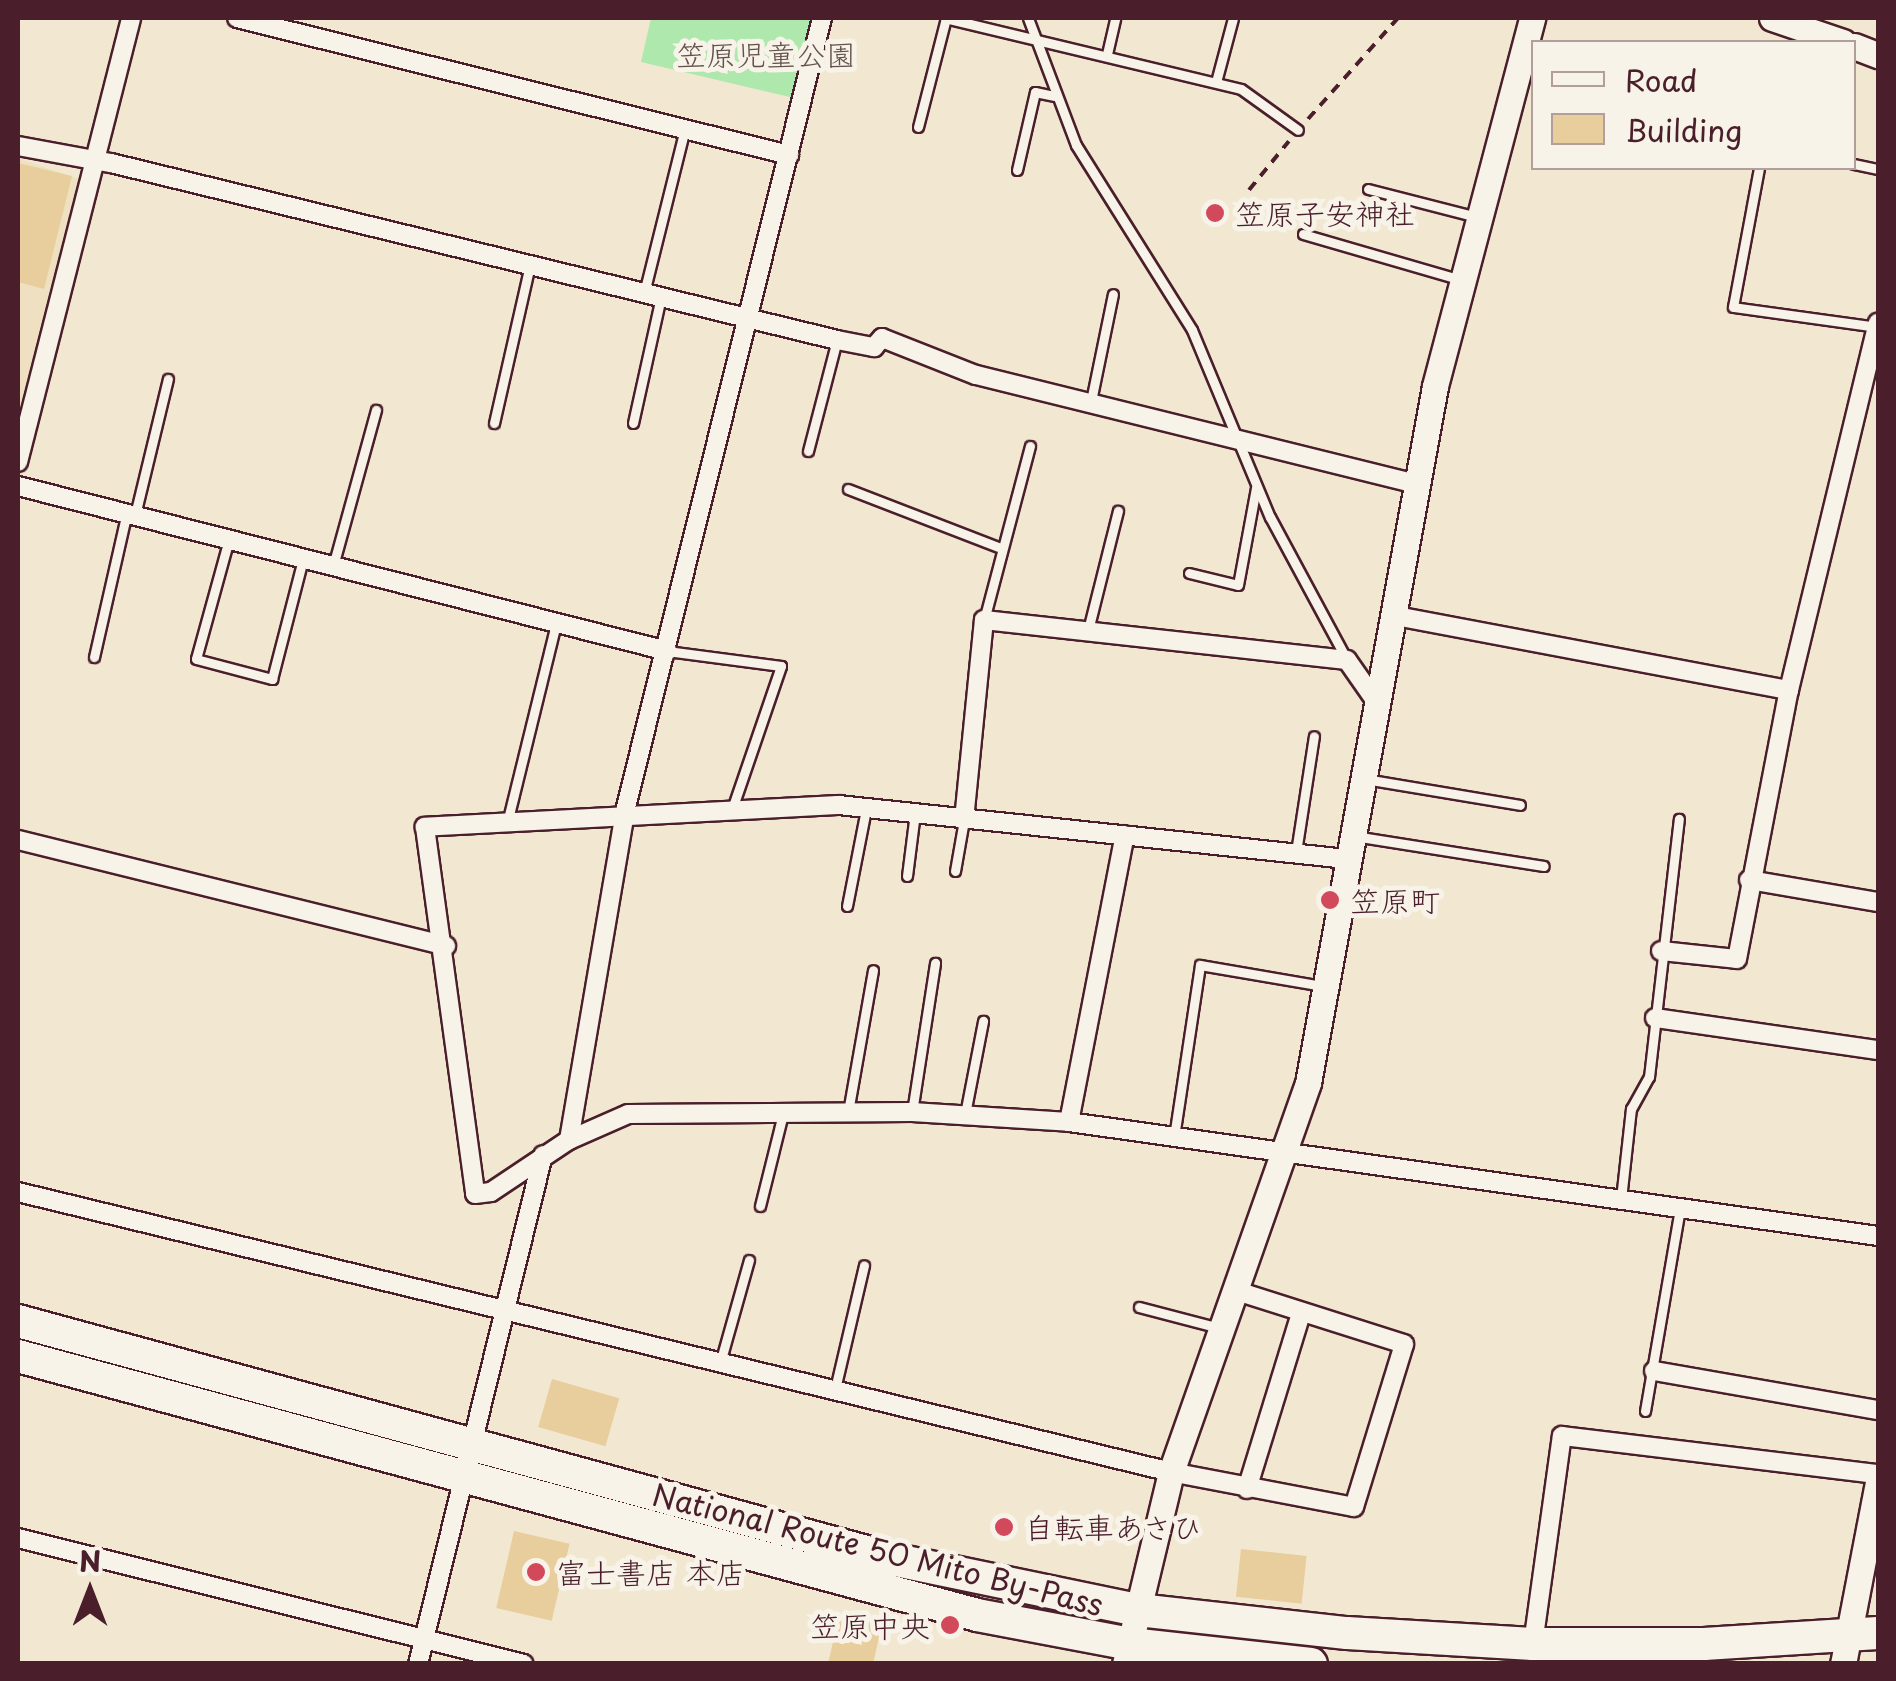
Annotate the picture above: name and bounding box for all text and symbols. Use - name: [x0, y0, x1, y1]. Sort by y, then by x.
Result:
- park label: 笠原児童公園: [676, 36, 856, 72]
- legend: [1531, 40, 1856, 170]
- text: Road: [1625, 57, 1698, 102]
- text: Building: [1625, 107, 1742, 152]
- place label: 笠原子安神社: [1235, 195, 1415, 231]
- marker: 笠原子安神社: [1204, 202, 1226, 224]
- place label: 笠原町: [1350, 882, 1440, 918]
- marker: 笠原町: [1319, 889, 1341, 911]
- street label: National Route 50 Mito By-Pass: [648, 1475, 1108, 1623]
- place label: 自転車あさひ: [1024, 1509, 1204, 1545]
- marker: 自転車あさひ: [993, 1516, 1015, 1538]
- text: N: [79, 1539, 101, 1582]
- north arrow: [40, 1541, 140, 1641]
- place label: 富士書店 本店: [556, 1554, 746, 1590]
- marker: 富士書店 本店: [525, 1561, 547, 1583]
- place label: 笠原中央: [810, 1607, 930, 1643]
- marker: 笠原中央: [939, 1614, 961, 1636]

